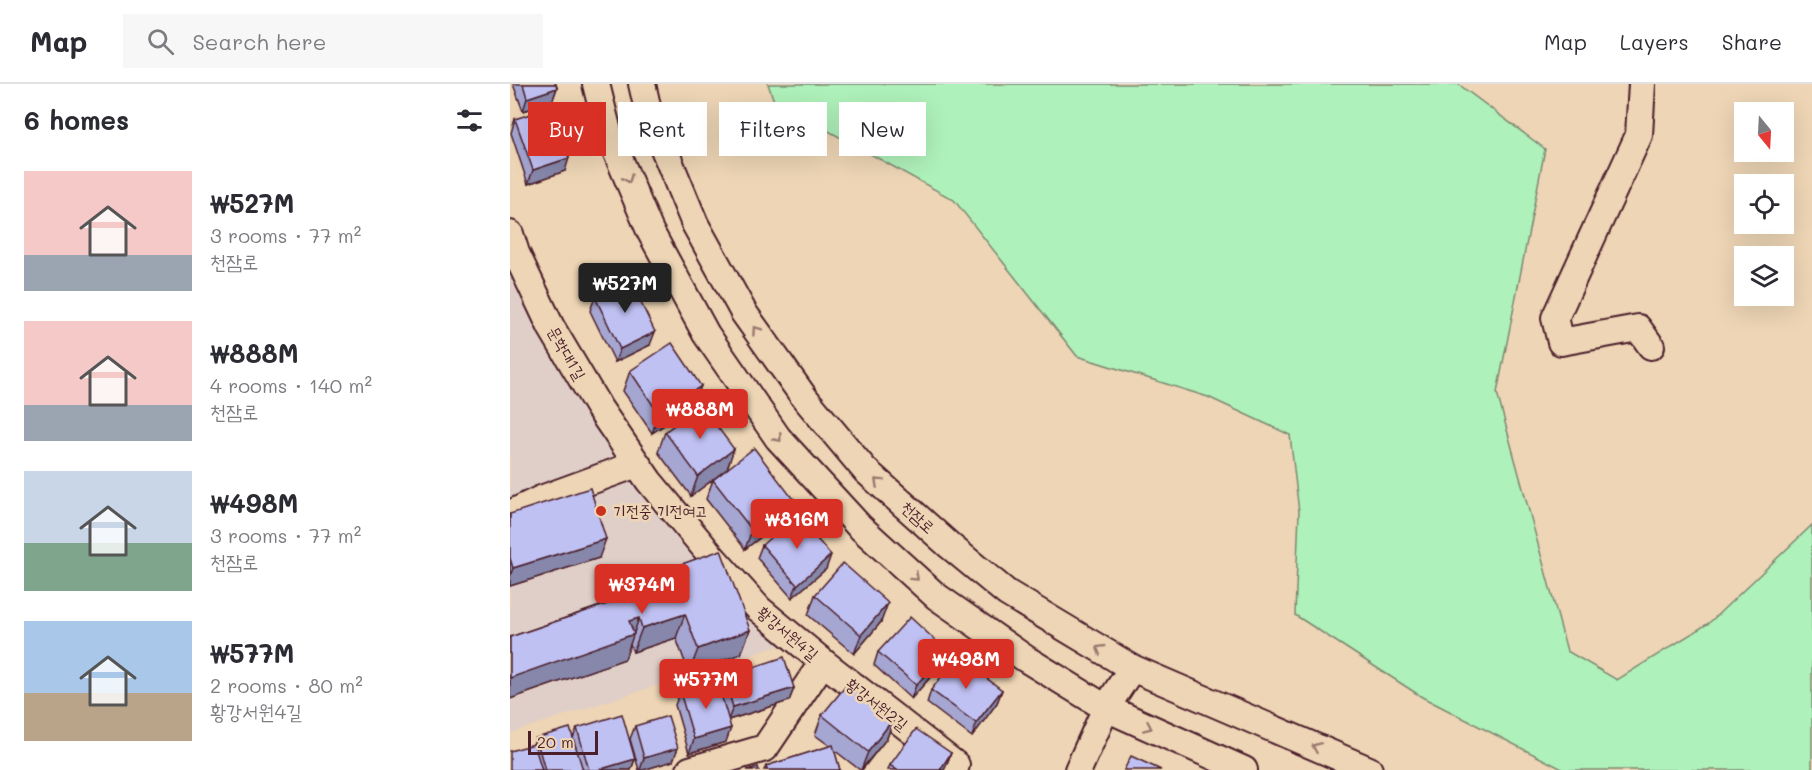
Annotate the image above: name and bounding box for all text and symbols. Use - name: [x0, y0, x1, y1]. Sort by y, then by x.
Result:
- search box: [123, 14, 543, 68]
- text: Map: [30, 23, 87, 59]
- icon: search: [144, 25, 177, 58]
- text: Search here: [192, 27, 326, 56]
- text: Map: [1544, 28, 1587, 55]
- text: Layers: [1620, 28, 1689, 55]
- text: Share: [1722, 28, 1782, 55]
- chip: Buy: [528, 102, 606, 156]
- chip: Rent: [618, 102, 707, 156]
- chip: Filters: [719, 102, 827, 156]
- chip: New: [839, 102, 926, 156]
- north arrow: [1734, 102, 1794, 162]
- map controls: [1734, 102, 1794, 306]
- text: 6 homes: [24, 103, 129, 137]
- icon: filters: [453, 104, 486, 137]
- one-way arrow: [621, 173, 633, 184]
- button: locate: [1734, 174, 1794, 234]
- text: ₩527M: [210, 186, 295, 220]
- icon: home: [72, 195, 144, 267]
- text: 3 rooms · 77 m²: [210, 222, 361, 248]
- button: layers: [1734, 246, 1794, 306]
- text: 천잠로: [210, 248, 258, 274]
- pin: ₩527M: [583, 263, 667, 314]
- text: ₩527M: [592, 269, 658, 295]
- street label: 문학대1길: [544, 322, 591, 384]
- one-way arrow: [752, 326, 763, 337]
- text: ₩888M: [210, 336, 299, 370]
- icon: home: [72, 345, 144, 417]
- text: 4 rooms · 140 m²: [210, 372, 372, 398]
- pin: ₩888M: [658, 389, 742, 440]
- text: ₩888M: [666, 395, 734, 421]
- text: 천잠로: [210, 398, 258, 424]
- one-way arrow: [771, 431, 782, 442]
- one-way arrow: [874, 478, 885, 489]
- text: ₩498M: [210, 486, 299, 520]
- icon: home: [72, 495, 144, 567]
- street label: 천잠로: [897, 496, 940, 537]
- pin: ₩816M: [755, 499, 839, 550]
- place label: 기전중 기전여고: [613, 500, 708, 521]
- marker: 기전중 기전여고: [594, 504, 608, 518]
- text: ₩816M: [765, 505, 829, 531]
- text: 3 rooms · 77 m²: [210, 522, 361, 548]
- text: 천잠로: [210, 548, 258, 574]
- pin: ₩374M: [600, 564, 684, 615]
- one-way arrow: [908, 569, 919, 580]
- text: ₩374M: [609, 570, 675, 596]
- street label: 황강서원4길: [753, 601, 823, 664]
- text: ₩577M: [210, 636, 295, 670]
- pin: ₩498M: [924, 639, 1008, 690]
- one-way arrow: [1096, 644, 1106, 656]
- icon: home: [72, 645, 144, 717]
- text: ₩498M: [932, 645, 1000, 671]
- pin: ₩577M: [664, 659, 748, 710]
- text: ₩577M: [673, 665, 739, 691]
- text: 2 rooms · 80 m²: [210, 672, 363, 698]
- street label: 황강서원2길: [842, 673, 913, 735]
- text: 황강서원4길: [210, 698, 302, 724]
- one-way arrow: [1142, 720, 1153, 732]
- scale bar: [528, 728, 598, 756]
- text: 20 m: [537, 731, 574, 752]
- one-way arrow: [1311, 742, 1322, 754]

